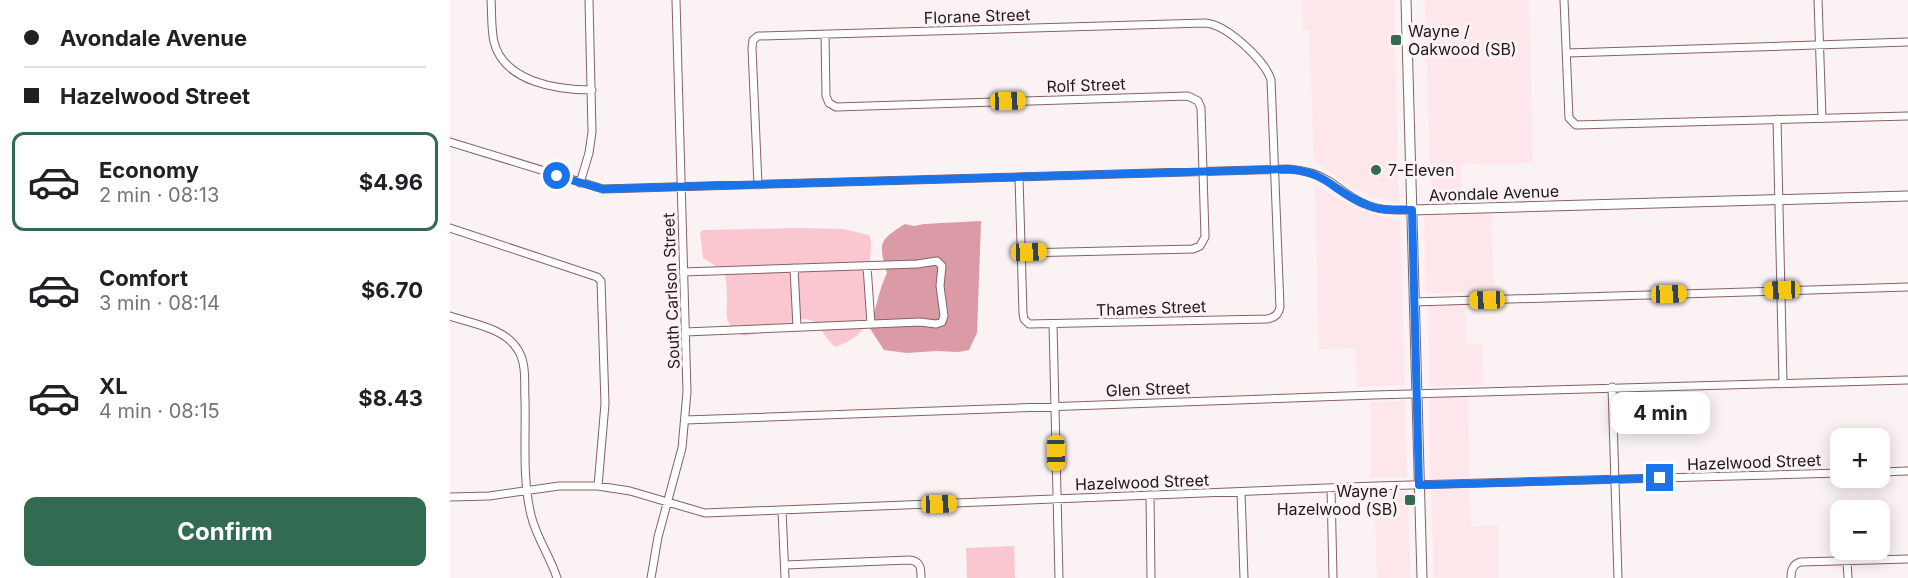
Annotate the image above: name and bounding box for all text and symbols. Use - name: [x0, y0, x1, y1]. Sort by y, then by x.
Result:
- street label: Florane Street: [924, 4, 1030, 28]
- place label: Wayne / Oakwood (SB): [1408, 21, 1517, 59]
- text: Avondale Avenue: [60, 25, 247, 51]
- marker: Wayne / Oakwood (SB): [1389, 33, 1403, 47]
- street label: Rolf Street: [1046, 74, 1126, 96]
- text: Hazelwood Street: [60, 83, 250, 109]
- car: [990, 91, 1026, 111]
- icon: car: [27, 155, 81, 209]
- text: Economy: [99, 157, 199, 183]
- place label: 7-Eleven: [1388, 160, 1454, 180]
- route start: [543, 162, 570, 189]
- marker: 7-Eleven: [1369, 163, 1383, 177]
- text: $4.96: [359, 169, 423, 195]
- street label: Avondale Avenue: [1429, 181, 1559, 205]
- text: 2 min · 08:13: [99, 183, 219, 207]
- street label: South Carlson Street: [658, 212, 684, 370]
- car: [1011, 242, 1047, 262]
- icon: car: [27, 263, 81, 317]
- text: Comfort: [99, 265, 188, 291]
- text: $6.70: [361, 277, 423, 303]
- car: [1764, 280, 1800, 300]
- car: [1651, 284, 1687, 304]
- car: [1469, 290, 1505, 310]
- text: 3 min · 08:14: [99, 291, 220, 315]
- street label: Thames Street: [1096, 296, 1206, 320]
- icon: car: [27, 371, 81, 425]
- text: XL: [99, 373, 128, 399]
- street label: Glen Street: [1106, 378, 1190, 400]
- text: $8.43: [358, 385, 423, 411]
- callout: 4 min: [1610, 391, 1710, 433]
- text: 4 min · 08:15: [99, 399, 220, 423]
- text: 4 min: [1633, 401, 1688, 425]
- map controls: [1830, 428, 1890, 560]
- button: +: [1830, 428, 1890, 488]
- car: [1047, 435, 1065, 471]
- street label: Hazelwood Street: [1687, 450, 1821, 474]
- route end: [1646, 464, 1673, 491]
- street label: Hazelwood Street: [1075, 470, 1209, 494]
- place label: Wayne / Hazelwood (SB): [1277, 481, 1398, 519]
- marker: Wayne / Hazelwood (SB): [1403, 493, 1417, 507]
- car: [921, 494, 957, 514]
- button: Confirm: [24, 497, 426, 566]
- button: −: [1830, 500, 1890, 560]

